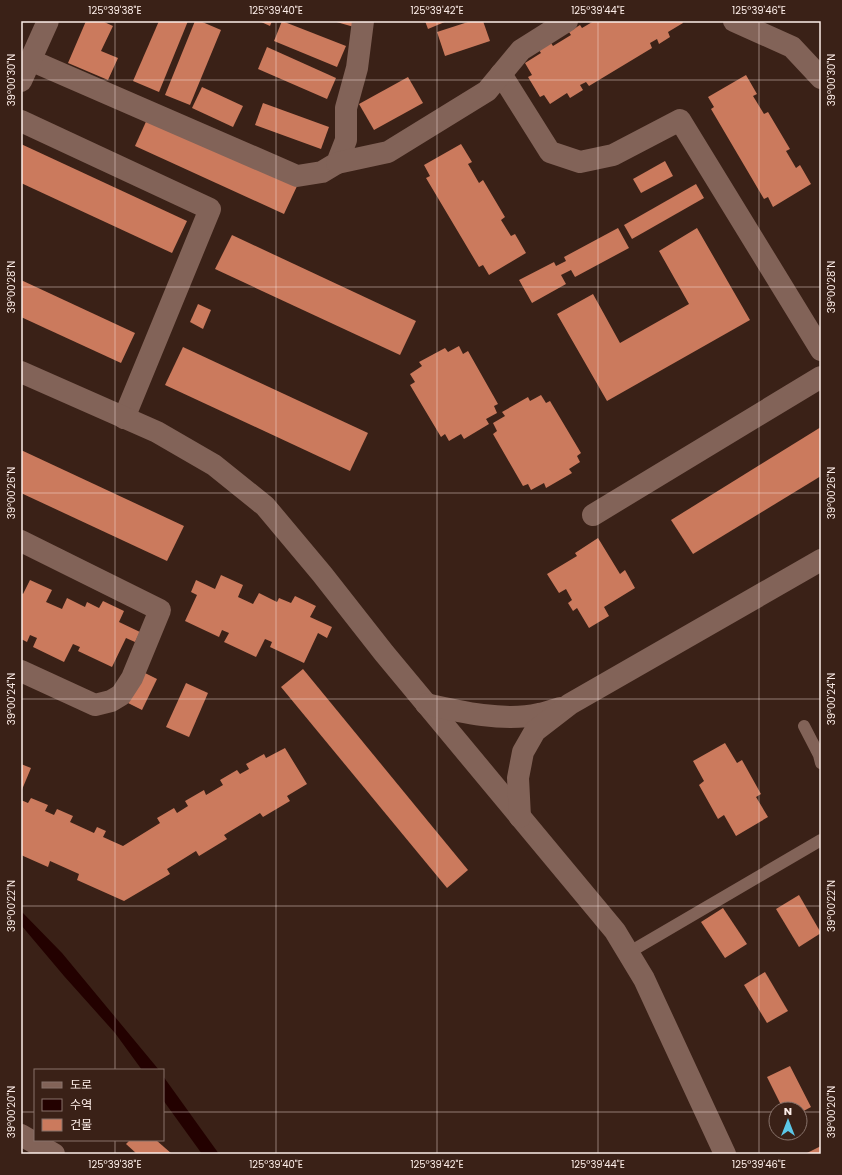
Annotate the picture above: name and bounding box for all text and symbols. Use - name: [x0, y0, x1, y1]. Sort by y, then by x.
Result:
- text: 125°39'38"E: [88, 3, 142, 18]
- text: 125°39'40"E: [249, 3, 303, 18]
- text: 125°39'42"E: [410, 3, 464, 18]
- text: 125°39'44"E: [571, 3, 625, 18]
- text: 125°39'46"E: [732, 3, 786, 18]
- text: 39°00'30"N: [4, 54, 19, 106]
- text: 39°00'30"N: [824, 54, 839, 106]
- text: 39°00'28"N: [4, 261, 19, 313]
- text: 39°00'28"N: [824, 261, 839, 313]
- text: 39°00'26"N: [4, 467, 19, 519]
- text: 39°00'26"N: [824, 467, 839, 519]
- text: 39°00'24"N: [4, 673, 19, 725]
- text: 39°00'24"N: [824, 673, 839, 725]
- text: 39°00'22"N: [4, 880, 19, 932]
- text: 39°00'22"N: [824, 880, 839, 932]
- legend: [34, 1069, 164, 1141]
- text: 도로: [70, 1076, 92, 1093]
- text: 39°00'20"N: [4, 1086, 19, 1138]
- text: 39°00'20"N: [824, 1086, 839, 1138]
- text: 수역: [70, 1096, 92, 1113]
- north arrow: [768, 1101, 808, 1141]
- text: N: [784, 1103, 792, 1119]
- text: 건물: [70, 1116, 92, 1133]
- text: 125°39'38"E: [88, 1157, 142, 1172]
- text: 125°39'40"E: [249, 1157, 303, 1172]
- text: 125°39'42"E: [410, 1157, 464, 1172]
- text: 125°39'44"E: [571, 1157, 625, 1172]
- text: 125°39'46"E: [732, 1157, 786, 1172]

